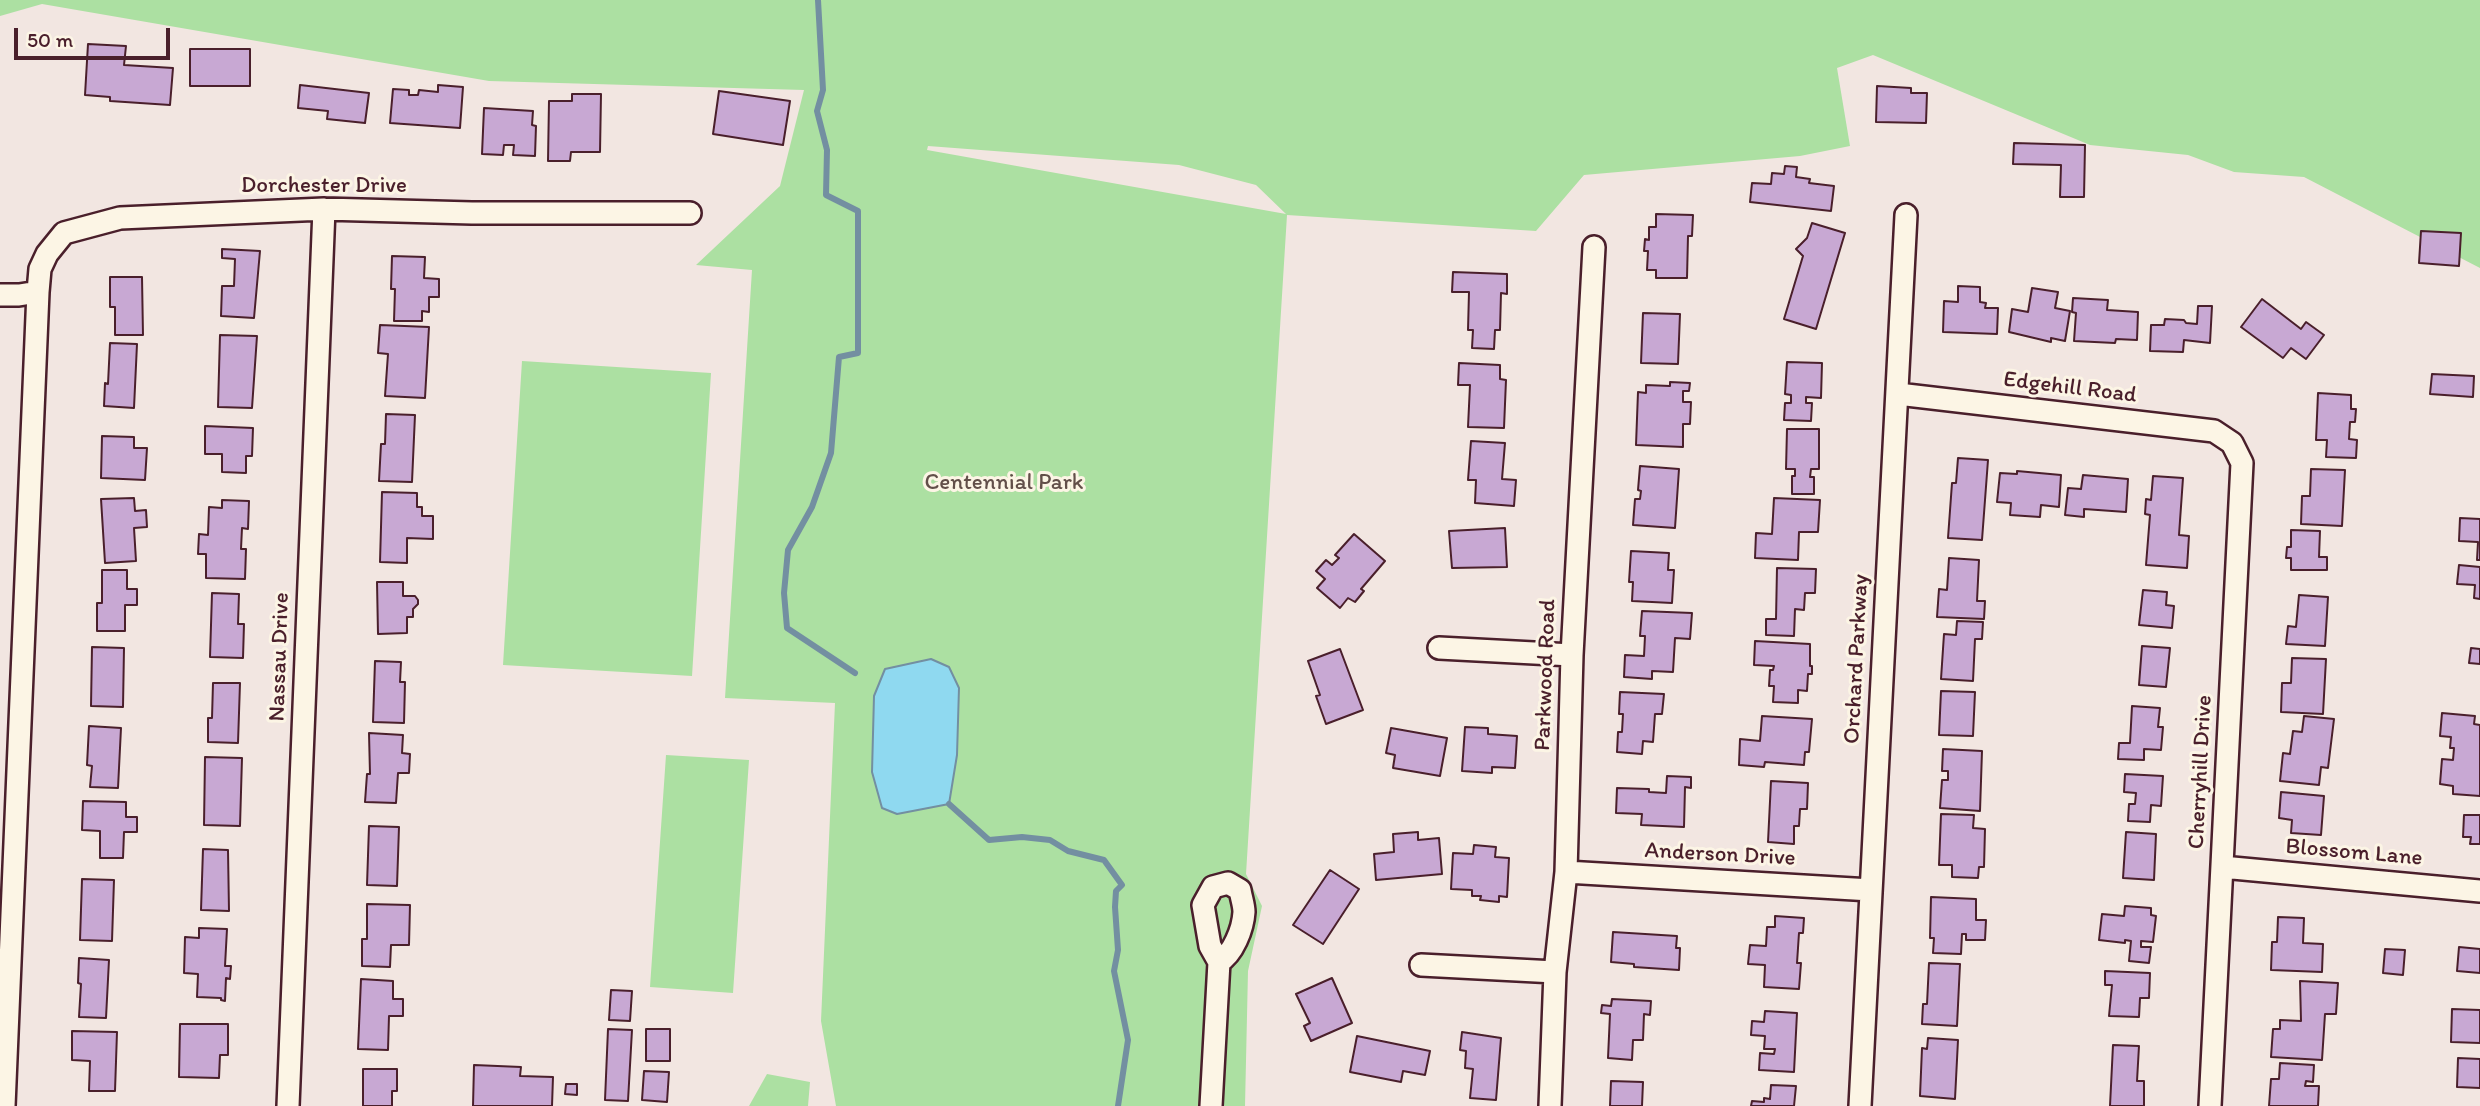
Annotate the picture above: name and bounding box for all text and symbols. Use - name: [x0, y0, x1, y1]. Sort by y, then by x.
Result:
- scale bar: [18, 14, 173, 58]
- text: 50 m: [27, 27, 73, 52]
- street label: Dorchester Drive: [241, 172, 407, 200]
- street label: Edgehill Road: [2002, 366, 2138, 410]
- park label: Centennial Park: [924, 469, 1084, 497]
- street label: Orchard Parkway: [1839, 573, 1875, 745]
- street label: Nassau Drive: [264, 592, 296, 722]
- street label: Parkwood Road: [1530, 599, 1562, 751]
- street label: Cherryhill Drive: [2183, 694, 2219, 850]
- street label: Blossom Lane: [2284, 833, 2424, 873]
- street label: Anderson Drive: [1644, 837, 1796, 873]

